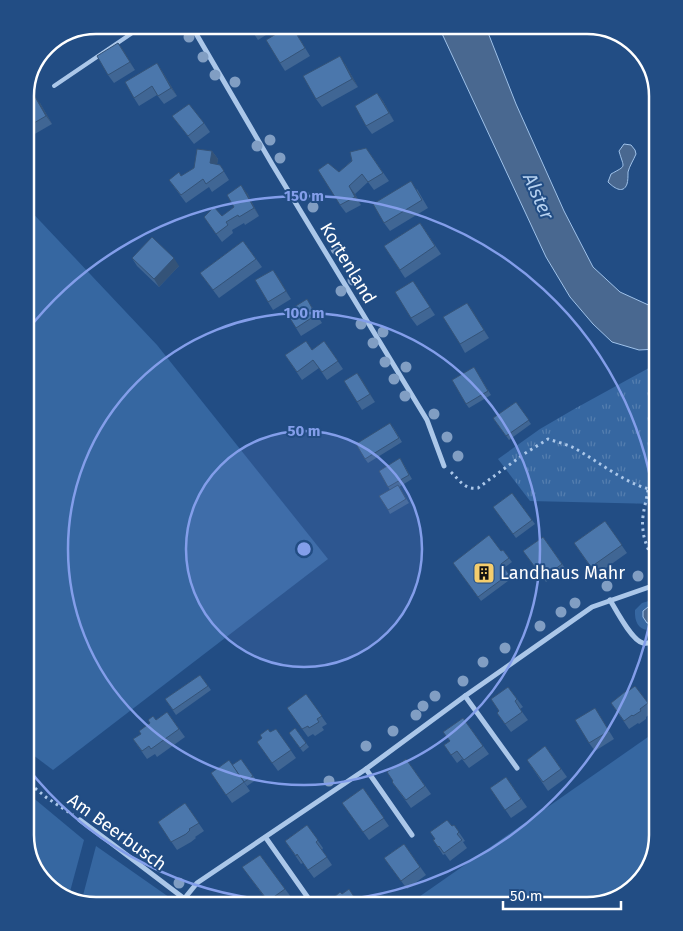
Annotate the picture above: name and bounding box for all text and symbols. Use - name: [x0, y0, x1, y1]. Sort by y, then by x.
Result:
- water label: Alster: [518, 168, 559, 224]
- text: 150 m: [284, 187, 324, 205]
- street label: Kortenland: [315, 218, 381, 308]
- text: 100 m: [284, 304, 324, 322]
- text: 50 m: [287, 422, 321, 440]
- centre of rings: [295, 540, 313, 558]
- building icon: Landhaus Mahr: [472, 561, 496, 585]
- place label: Landhaus Mahr: [500, 562, 625, 584]
- street label: Am Beerbusch: [63, 789, 171, 875]
- scale bar: [503, 878, 620, 910]
- text: 50 m: [510, 887, 543, 905]

